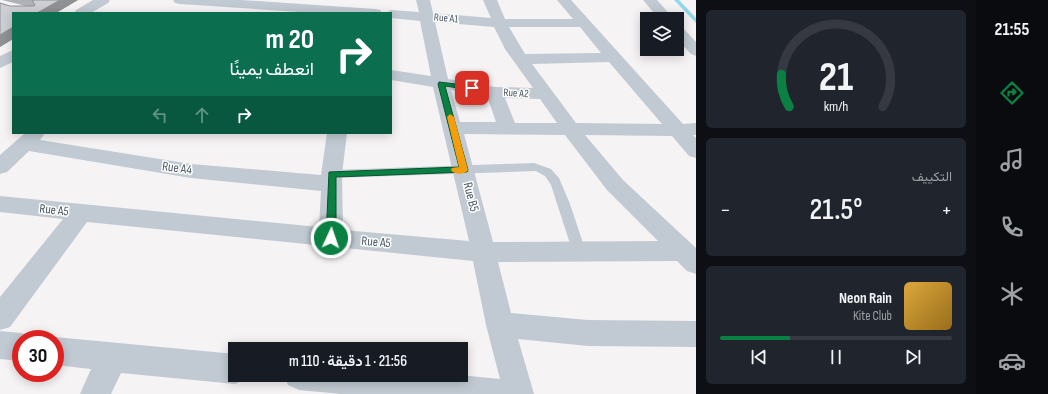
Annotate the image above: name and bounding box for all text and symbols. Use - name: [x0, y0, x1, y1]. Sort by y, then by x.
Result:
- street label: Rue A1: [433, 10, 459, 26]
- map controls: [640, 12, 684, 56]
- button: layers: [640, 12, 684, 56]
- text: 21:55: [995, 19, 1029, 40]
- text: 20 m: [265, 23, 314, 56]
- icon: right: [328, 28, 380, 80]
- text: 21: [819, 53, 853, 102]
- text: انعطف يمينًا: [229, 59, 314, 80]
- pin: [455, 71, 489, 105]
- icon: arrive: [461, 77, 483, 99]
- icon: directions: [998, 79, 1026, 107]
- street label: Rue A2: [503, 86, 529, 100]
- text: km/h: [824, 98, 848, 115]
- icon: left: [149, 104, 171, 126]
- icon: ahead: [191, 104, 213, 126]
- icon: right: [233, 104, 255, 126]
- icon: music: [998, 146, 1026, 174]
- street label: Rue A4: [161, 158, 193, 178]
- text: التكييف: [912, 169, 952, 185]
- street label: Rue B5: [460, 181, 482, 213]
- text: 21.5°: [809, 192, 863, 228]
- text: −: [720, 197, 731, 224]
- text: +: [941, 197, 952, 224]
- street label: Rue A5: [39, 201, 69, 219]
- icon: phone: [998, 213, 1026, 241]
- position arrow: [310, 217, 352, 259]
- street label: Rue A5: [361, 233, 391, 251]
- icon: climate: [998, 280, 1026, 308]
- text: Neon Rain: [839, 289, 892, 308]
- text: Kite Club: [853, 308, 892, 324]
- speed limit sign: 30: [12, 330, 64, 382]
- icon: previous: [748, 346, 770, 368]
- icon: pause: [825, 346, 847, 368]
- icon: next: [902, 346, 924, 368]
- icon: car: [998, 347, 1026, 375]
- text: 21:56 · 1 دقيقة · 110 m: [289, 352, 407, 371]

